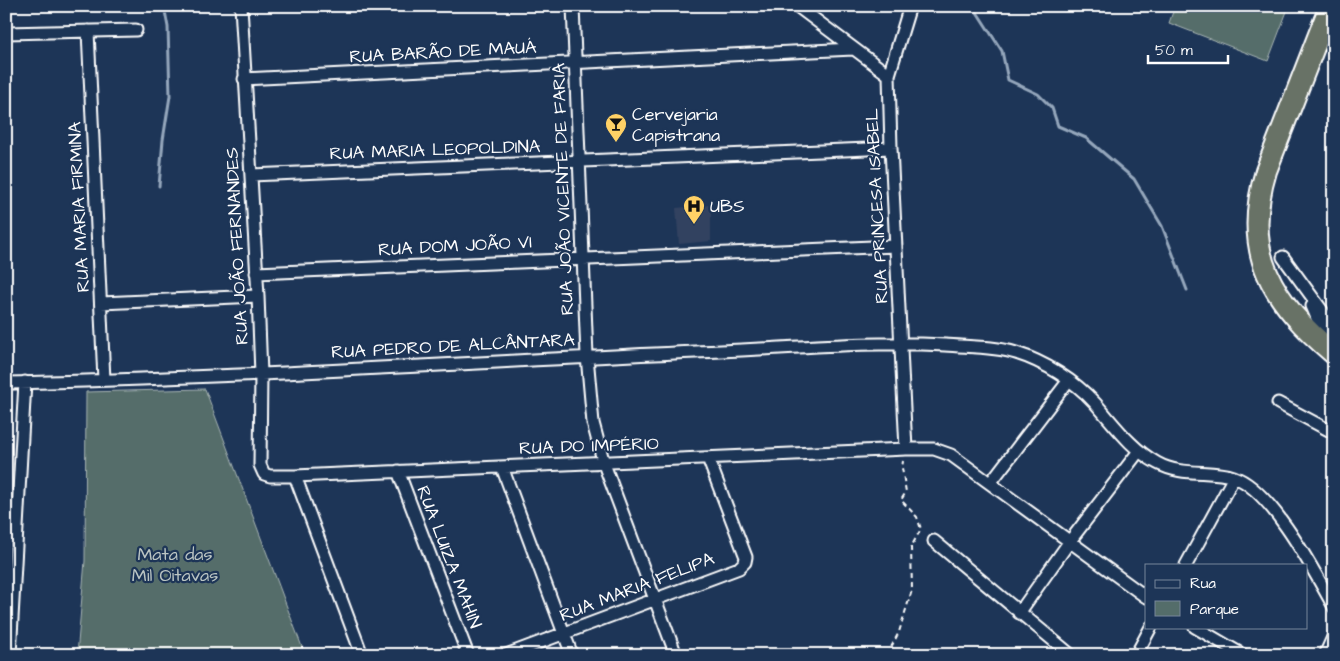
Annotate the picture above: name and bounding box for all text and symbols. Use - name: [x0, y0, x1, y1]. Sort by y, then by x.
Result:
- scale bar: [1148, 32, 1228, 64]
- street label: RUA BARÃO DE MAUÁ: [349, 35, 538, 69]
- text: 50 m: [1155, 40, 1193, 61]
- street label: RUA JOÃO VICENTE DE FARIA: [546, 62, 580, 316]
- place label: Cervejaria Capistrana: [632, 102, 720, 148]
- street label: RUA PRINCESA ISABEL: [859, 107, 895, 304]
- bar icon: Cervejaria Capistrana: [604, 112, 628, 143]
- street label: RUA MARIA FIRMINA: [62, 121, 96, 293]
- street label: RUA MARIA LEOPOLDINA: [329, 134, 541, 166]
- street label: RUA JOÃO FERNANDES: [219, 146, 255, 346]
- hospital icon: UBS: [682, 194, 706, 225]
- place label: UBS: [710, 194, 744, 219]
- street label: RUA DOM JOÃO VI: [377, 229, 533, 263]
- street label: RUA PEDRO DE ALCÂNTARA: [331, 327, 576, 365]
- street label: RUA DO IMPÉRIO: [519, 431, 659, 461]
- street label: RUA LUIZA MAHIN: [410, 482, 488, 632]
- park label: Mata das Mil Oitavas: [132, 542, 218, 588]
- street label: RUA MARIA FELIPA: [556, 546, 718, 628]
- legend: [1145, 564, 1308, 628]
- text: Rua: [1190, 573, 1216, 594]
- text: Parque: [1190, 599, 1239, 620]

